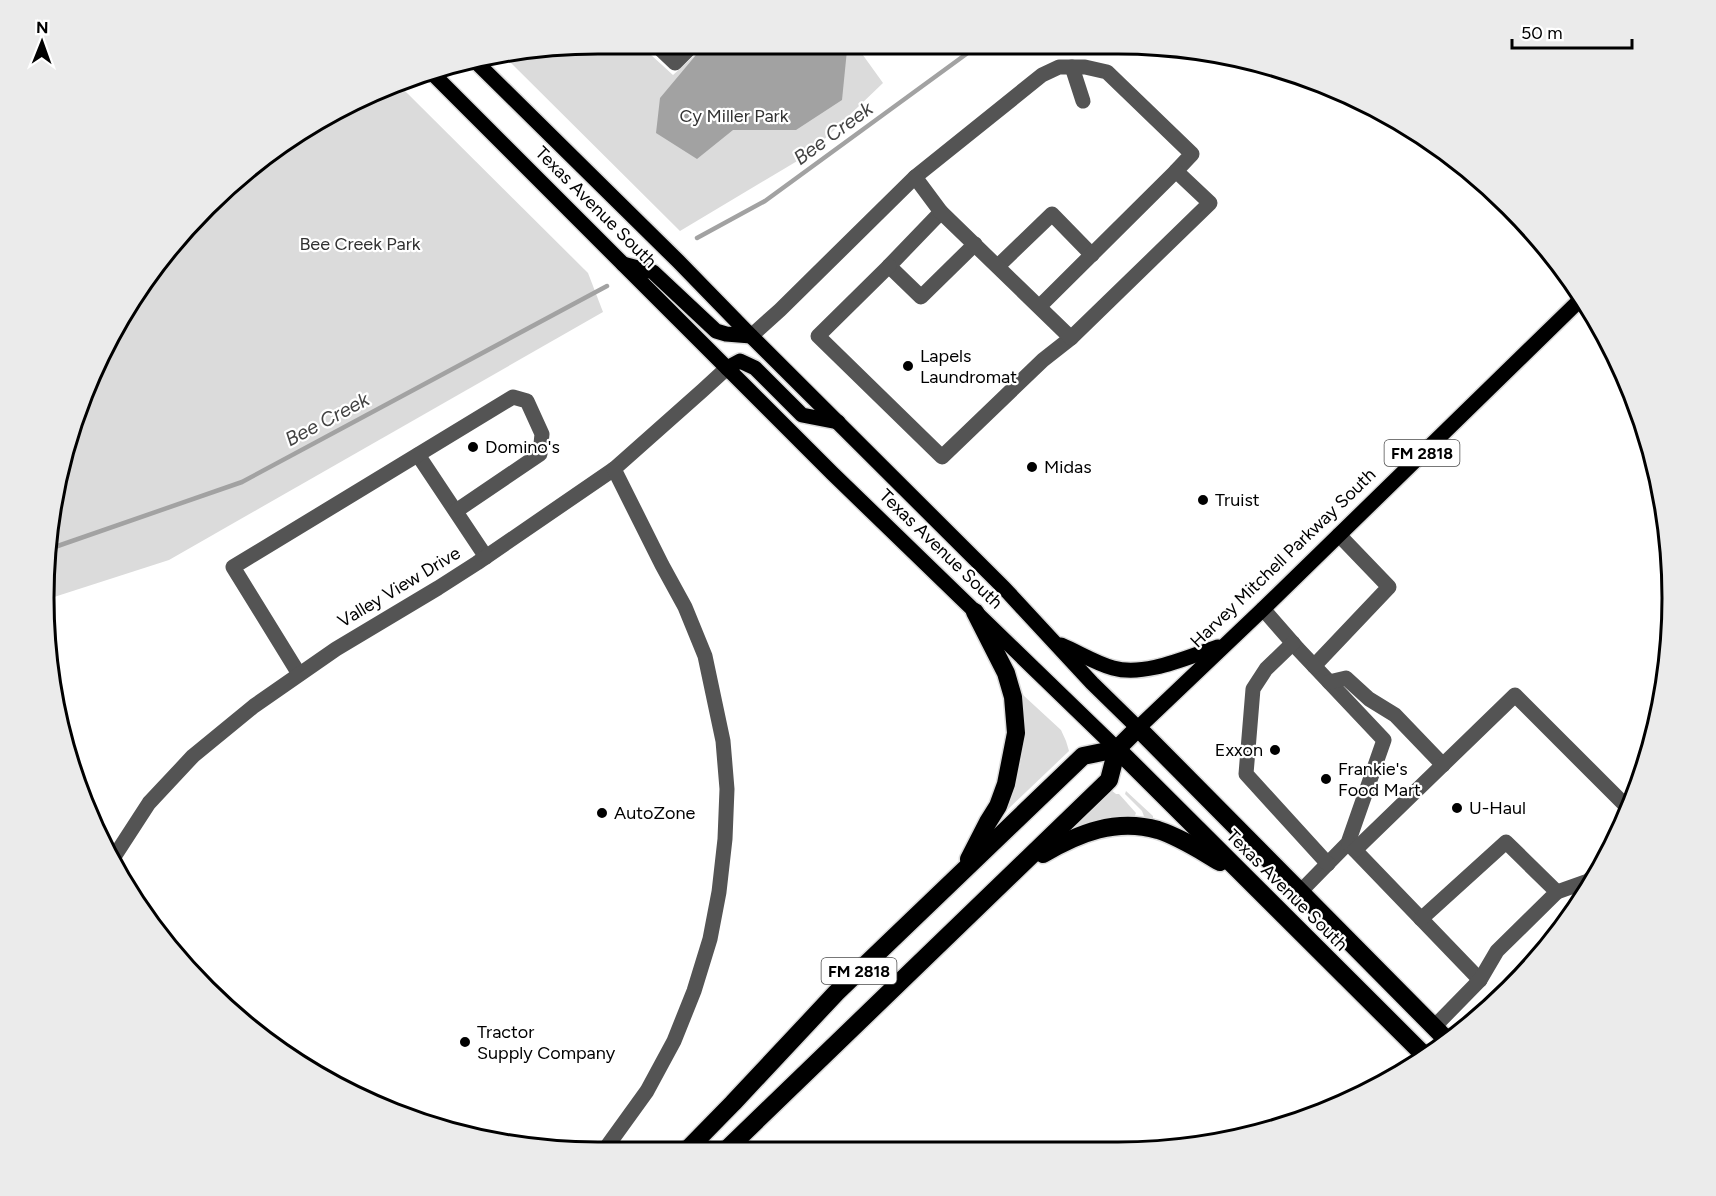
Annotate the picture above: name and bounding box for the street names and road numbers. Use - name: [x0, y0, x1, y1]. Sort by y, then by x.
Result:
- street label: Texas Avenue South: [531, 142, 661, 272]
- road number: FM 2818: [1384, 440, 1460, 466]
- street label: Harvey Mitchell Parkway South: [1186, 464, 1380, 652]
- street label: Texas Avenue South: [875, 485, 1007, 613]
- street label: Valley View Drive: [334, 542, 464, 632]
- street label: Texas Avenue South: [1222, 825, 1352, 955]
- road number: FM 2818: [822, 958, 896, 984]

